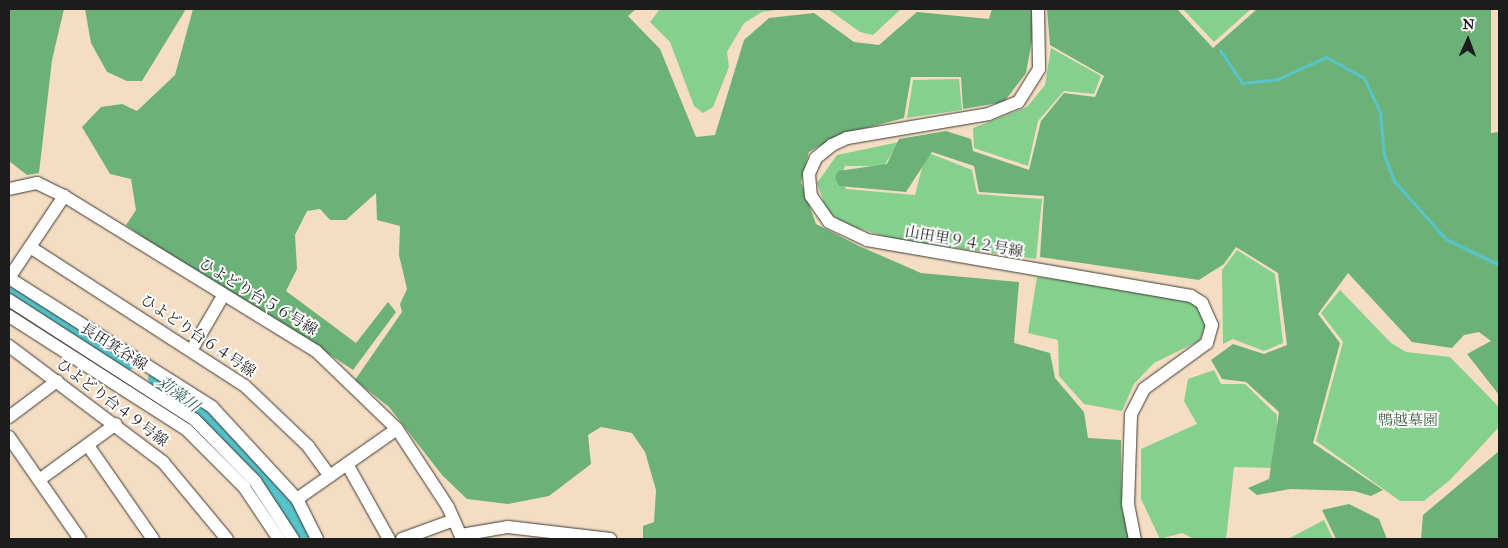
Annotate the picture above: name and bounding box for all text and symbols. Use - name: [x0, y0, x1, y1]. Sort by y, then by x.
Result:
- north arrow: [1443, 15, 1493, 65]
- text: N: [1462, 16, 1475, 33]
- street label: 山田里９４２号線: [903, 223, 1025, 261]
- street label: ひよどり台５６号線: [196, 255, 320, 339]
- street label: ひよどり台６４号線: [137, 291, 259, 381]
- street label: 長田箕谷線: [77, 319, 151, 375]
- street label: ひよどり台４９号線: [53, 355, 171, 451]
- water label: 苅藻川: [153, 372, 203, 416]
- park label: 鵯越墓園: [1378, 412, 1438, 430]

